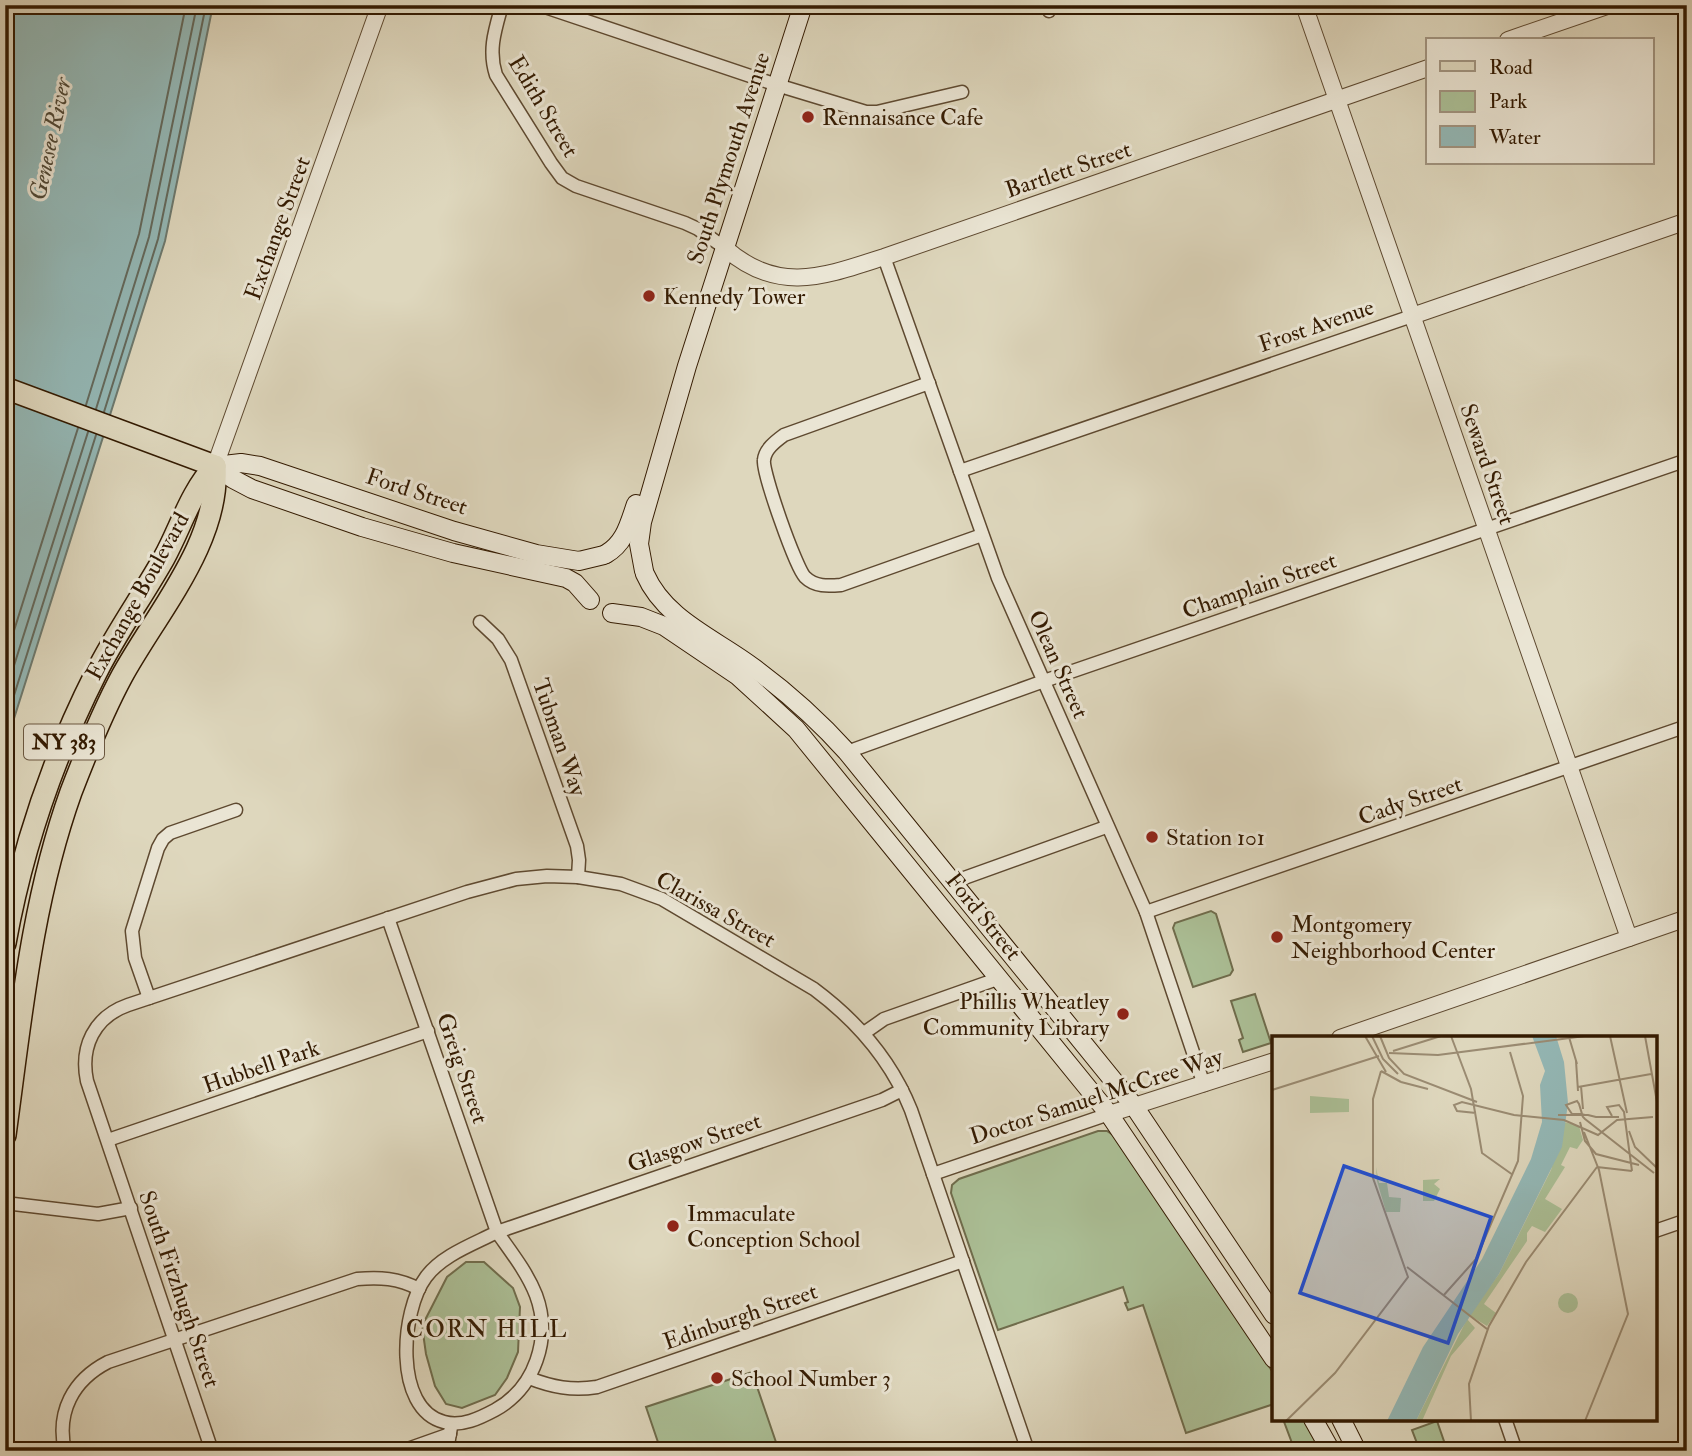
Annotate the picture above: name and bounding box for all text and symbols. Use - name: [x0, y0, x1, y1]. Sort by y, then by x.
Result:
- legend: [1426, 38, 1654, 164]
- street label: South Plymouth Avenue: [681, 48, 777, 268]
- street label: Edith Street: [502, 50, 585, 162]
- text: Road: [1489, 54, 1534, 81]
- water label: Genesee River: [22, 74, 79, 203]
- text: Park: [1489, 88, 1527, 115]
- place label: Rennaisance Cafe: [822, 103, 984, 132]
- marker: Rennaisance Cafe: [800, 109, 816, 125]
- text: Water: [1488, 124, 1541, 151]
- street label: Bartlett Street: [1001, 134, 1135, 205]
- street label: Exchange Street: [238, 153, 317, 304]
- place label: Kennedy Tower: [663, 282, 806, 311]
- marker: Kennedy Tower: [641, 288, 657, 304]
- street label: Frost Avenue: [1255, 292, 1378, 359]
- street label: Seward Street: [1453, 400, 1522, 528]
- street label: Ford Street: [362, 461, 471, 521]
- street label: Exchange Boulevard: [79, 507, 196, 685]
- street label: Champlain Street: [1178, 546, 1340, 626]
- street label: Olean Street: [1022, 605, 1095, 723]
- street label: Tubman Way: [526, 675, 593, 801]
- road number: NY 383: [24, 724, 104, 760]
- street label: Cady Street: [1354, 769, 1466, 832]
- place label: Station 101: [1166, 823, 1265, 852]
- marker: Station 101: [1144, 829, 1160, 845]
- street label: Clarissa Street: [651, 865, 781, 954]
- street label: Ford Street: [939, 866, 1028, 966]
- place label: Montgomery Neighborhood Center: [1291, 910, 1496, 965]
- marker: Montgomery Neighborhood Center: [1269, 929, 1285, 945]
- place label: Phillis Wheatley Community Library: [923, 987, 1110, 1042]
- marker: Phillis Wheatley Community Library: [1115, 1006, 1131, 1022]
- street label: Greig Street: [430, 1009, 495, 1127]
- street label: Hubbell Park: [199, 1033, 323, 1100]
- inset map: [1272, 1036, 1657, 1421]
- street label: Doctor Samuel McCree Way: [966, 1042, 1227, 1151]
- street label: Glasgow Street: [624, 1106, 765, 1179]
- street label: South Fitzhugh Street: [132, 1187, 227, 1391]
- place label: Immaculate Conception School: [687, 1199, 861, 1255]
- marker: Immaculate Conception School: [665, 1218, 681, 1234]
- street label: Edinburgh Street: [659, 1277, 821, 1356]
- district label: CORN HILL: [406, 1314, 568, 1345]
- place label: School Number 3: [731, 1364, 891, 1393]
- marker: School Number 3: [709, 1370, 725, 1386]

